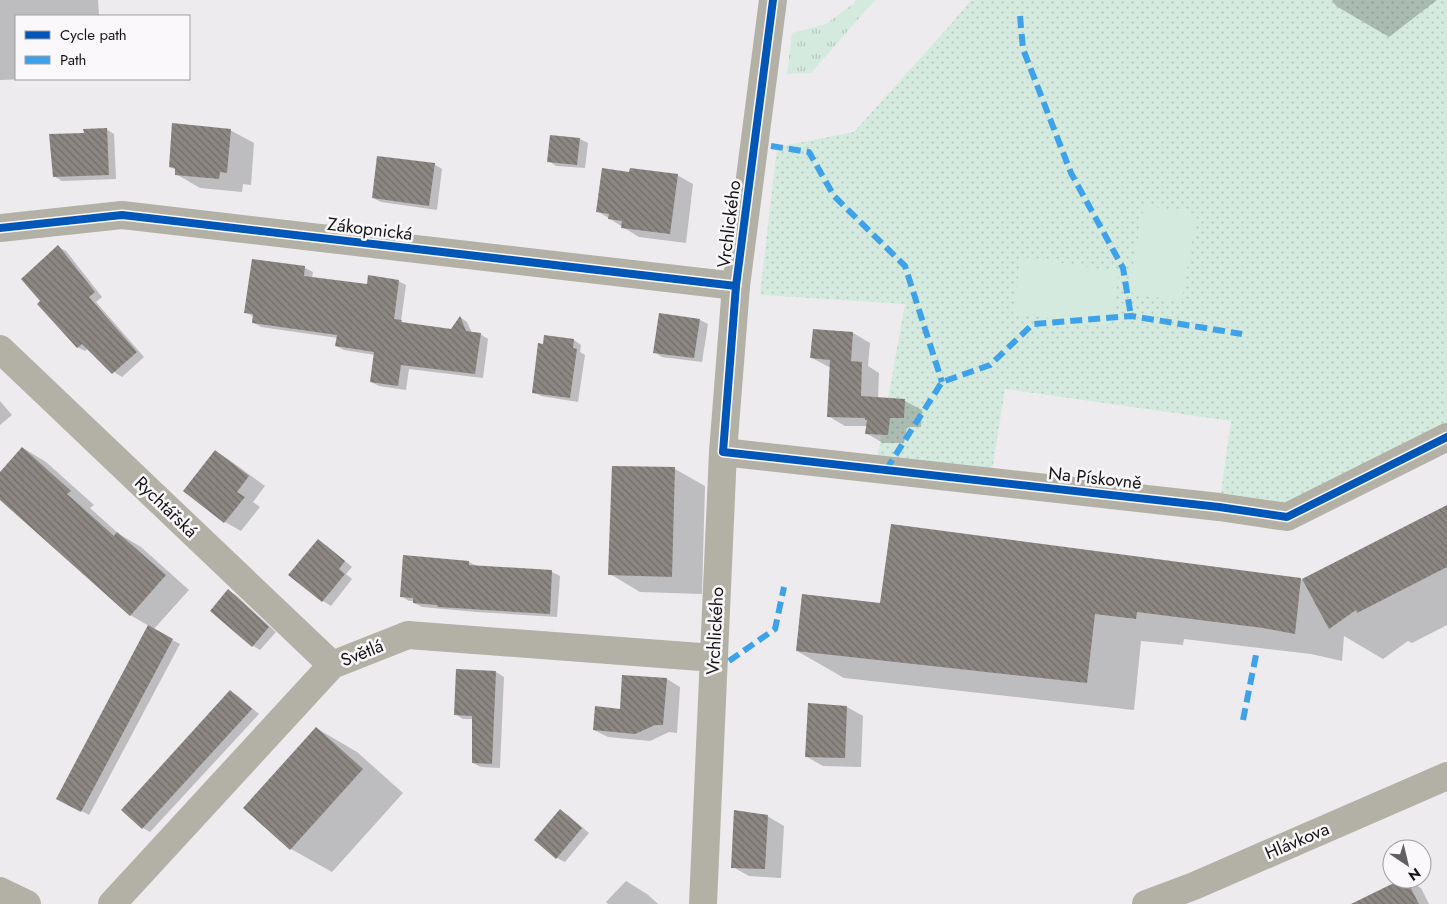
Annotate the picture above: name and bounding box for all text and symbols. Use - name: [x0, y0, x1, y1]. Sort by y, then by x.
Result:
- legend: [15, 15, 190, 80]
- text: Cycle path: [60, 24, 127, 46]
- text: Path: [60, 49, 86, 71]
- street label: Vrchlického: [711, 178, 747, 269]
- street label: Zákopnická: [326, 211, 414, 247]
- street label: Na Pískovně: [1047, 460, 1143, 496]
- street label: Rychtářská: [129, 470, 203, 544]
- street label: Vrchlického: [700, 586, 730, 676]
- street label: Světlá: [337, 633, 387, 673]
- street label: Hlávkova: [1261, 816, 1333, 866]
- north arrow: [1382, 839, 1432, 889]
- text: N: [1404, 863, 1425, 886]

